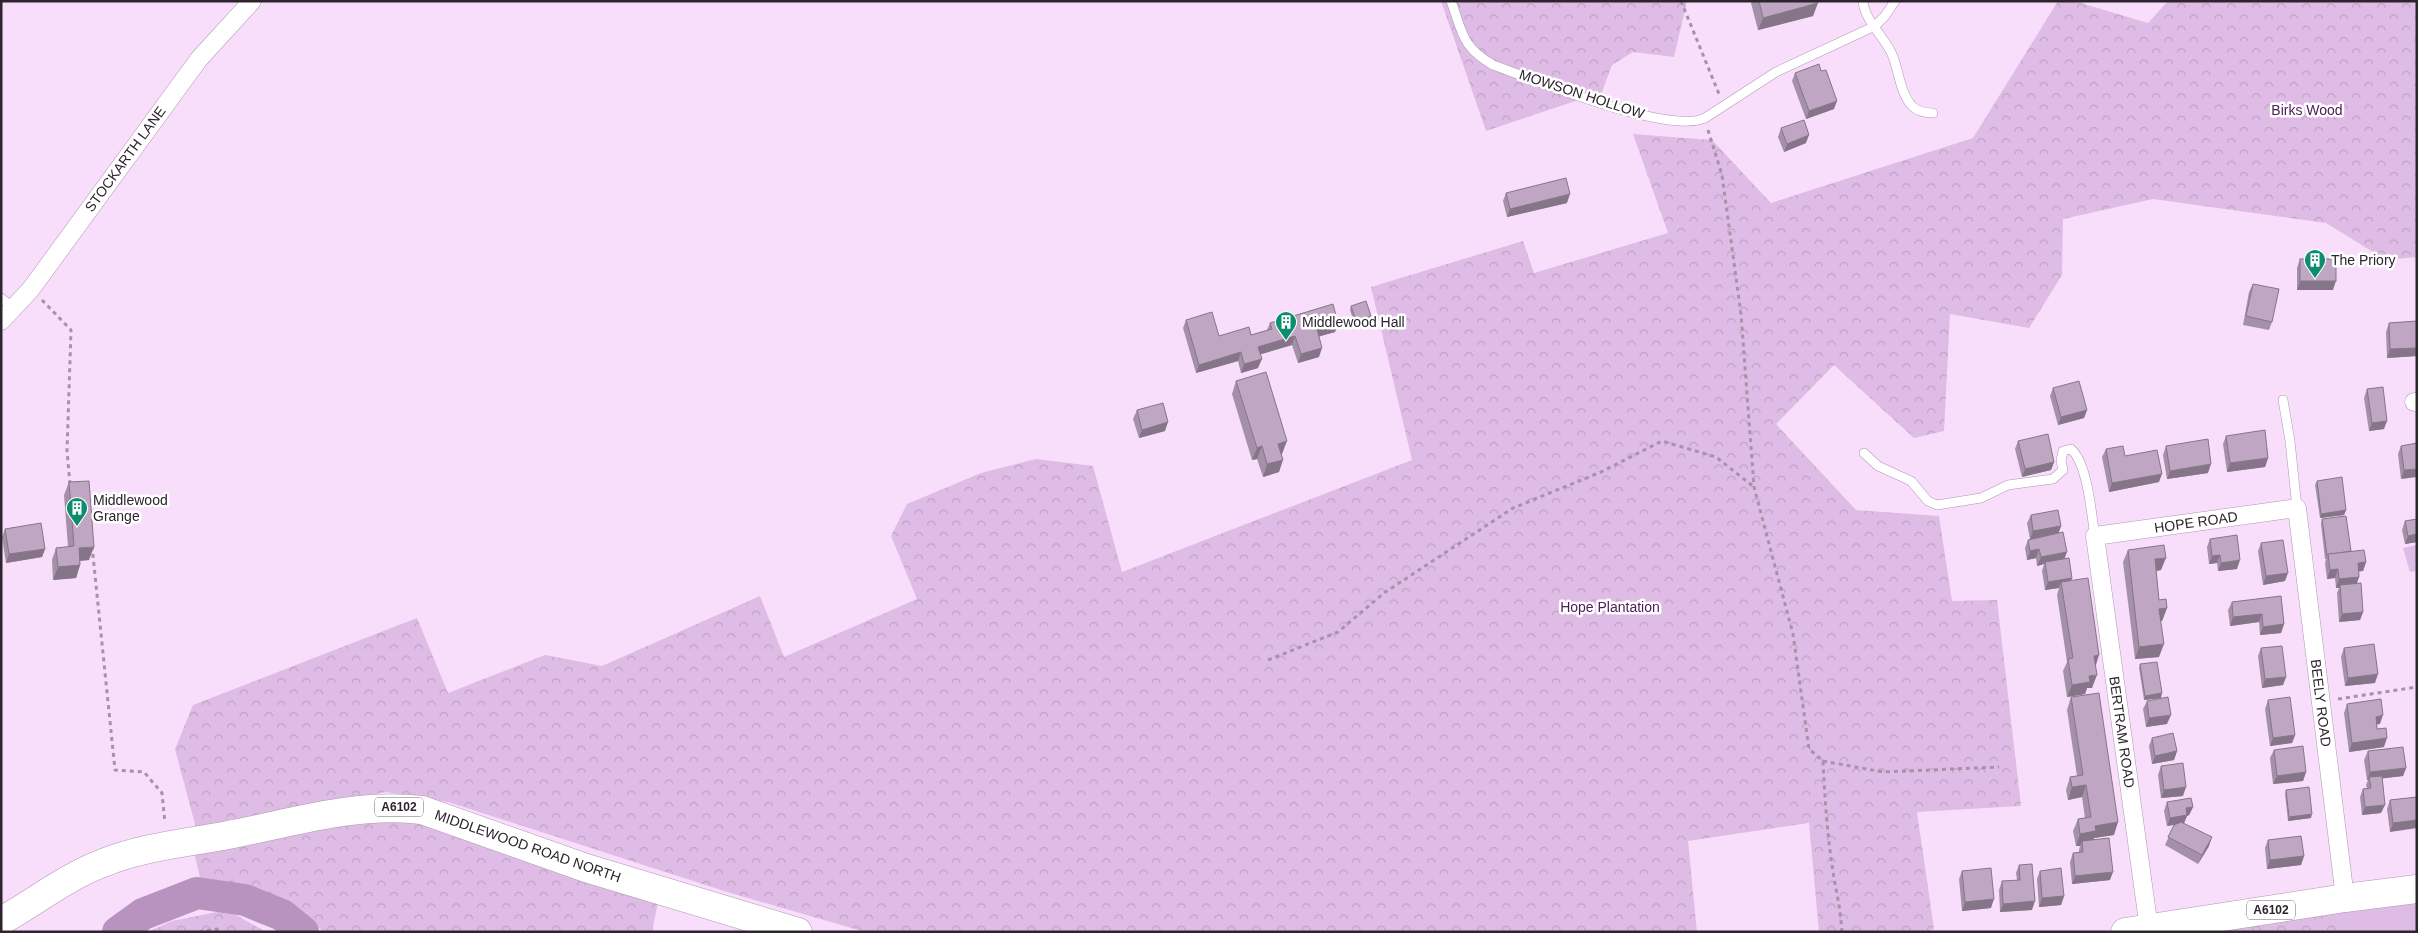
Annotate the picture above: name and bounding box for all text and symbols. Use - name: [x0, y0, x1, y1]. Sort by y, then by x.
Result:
- street label: MOWSON HOLLOW: [1517, 66, 1647, 122]
- park label: Birks Wood: [2271, 102, 2343, 118]
- street label: STOCKARTH LANE: [81, 103, 169, 215]
- building icon: The Priory: [2303, 248, 2327, 279]
- place label: The Priory: [2331, 252, 2396, 268]
- building icon: Middlewood Hall: [1274, 310, 1298, 341]
- place label: Middlewood Hall: [1302, 314, 1405, 330]
- place label: Middlewood Grange: [93, 492, 168, 524]
- building icon: Middlewood Grange: [65, 496, 89, 527]
- street label: HOPE ROAD: [2153, 508, 2239, 536]
- park label: Hope Plantation: [1560, 599, 1660, 615]
- street label: BEELY ROAD: [2308, 658, 2334, 748]
- street label: BERTRAM ROAD: [2106, 675, 2138, 789]
- road number: A6102: [375, 798, 423, 816]
- street label: MIDDLEWOOD ROAD NORTH: [433, 807, 623, 885]
- road number: A6102: [2247, 900, 2295, 920]

